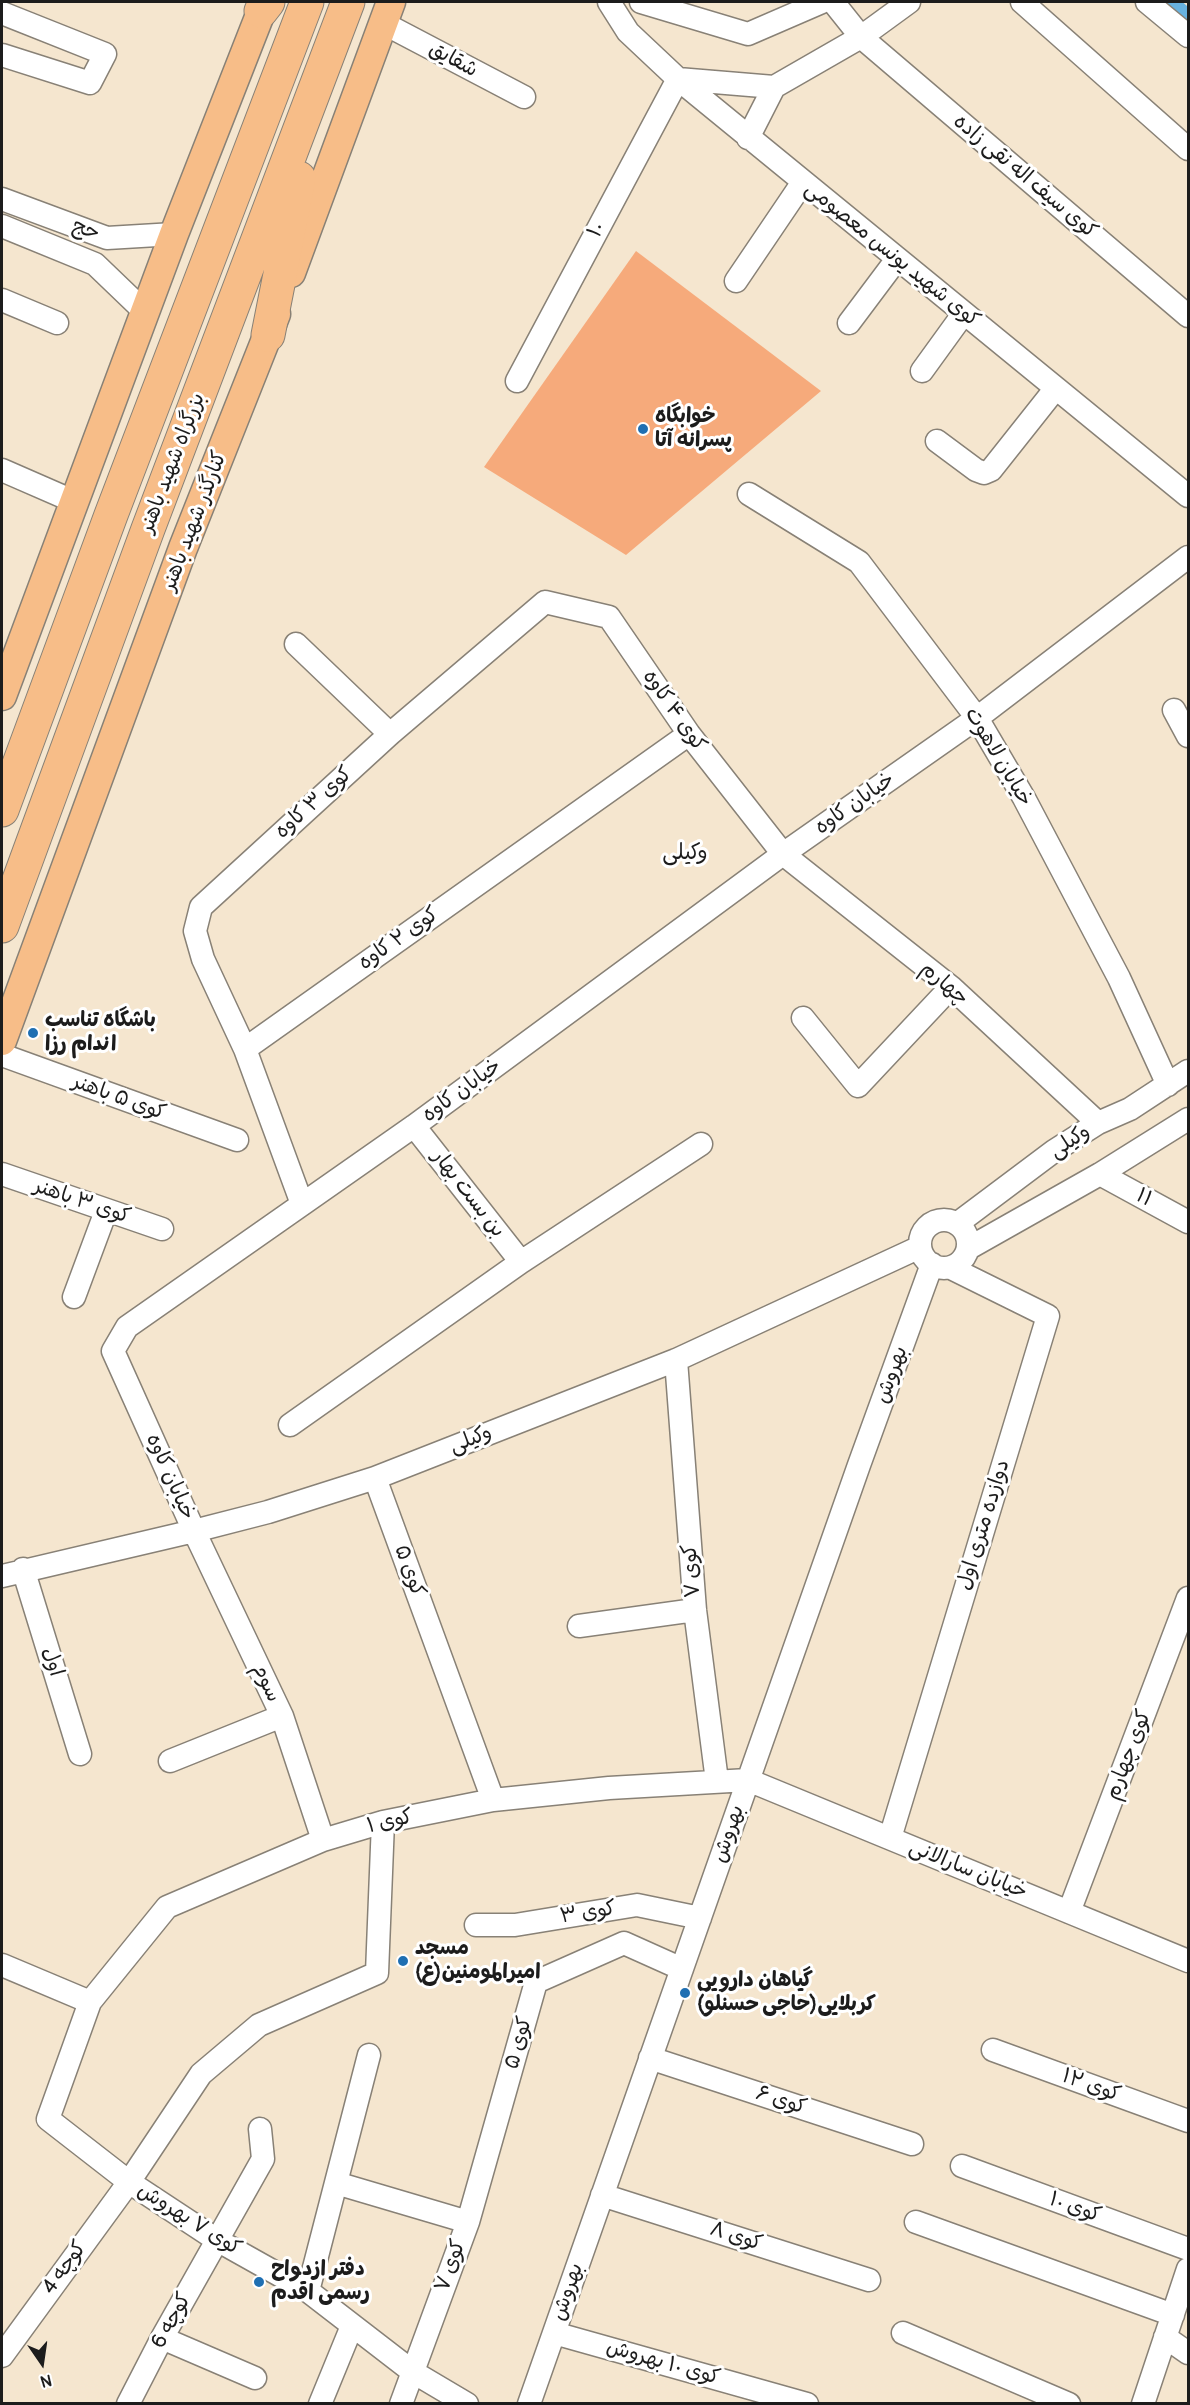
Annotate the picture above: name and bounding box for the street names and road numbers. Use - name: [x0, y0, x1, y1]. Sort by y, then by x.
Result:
- street label: شقایق: [424, 37, 482, 83]
- street label: کوی سیف اله نقی زاده: [948, 109, 1102, 245]
- street label: کوی شهید یونس معصومی: [799, 177, 985, 333]
- street label: حج: [69, 213, 103, 247]
- street label: ۱۰: [582, 218, 612, 242]
- street label: بزرگراه شهید باهنر: [135, 390, 211, 536]
- street label: کنارگذر شهید باهنر: [157, 448, 233, 594]
- street label: کوی ۴ کاوه: [637, 665, 711, 757]
- street label: خیابان لاهوت: [959, 703, 1037, 811]
- street label: کوی ۳ کاوه: [270, 762, 358, 844]
- street label: خیابان کاوه: [810, 767, 900, 841]
- street label: کوی ۲ کاوه: [354, 902, 444, 976]
- street label: چهارم: [915, 957, 973, 1011]
- street label: خیابان کاوه: [418, 1054, 506, 1128]
- street label: کوی ۵ باهنر: [69, 1069, 169, 1127]
- street label: وکیلی: [1045, 1120, 1095, 1164]
- street label: بن بست بهار: [426, 1145, 510, 1243]
- street label: کوی ۳ باهنر: [31, 1174, 133, 1230]
- street label: ۱۱: [1131, 1183, 1157, 1213]
- street label: بهروش: [870, 1343, 914, 1407]
- street label: وکیلی: [446, 1420, 496, 1460]
- street label: خیابان کاوه: [140, 1430, 200, 1524]
- street label: دوازده متری اول: [952, 1457, 1016, 1593]
- street label: کوی ۵: [388, 1542, 430, 1600]
- street label: کوی ۷: [678, 1543, 706, 1599]
- street label: اول: [36, 1644, 68, 1680]
- street label: سوم: [246, 1660, 286, 1706]
- street label: کوی چهارم: [1100, 1706, 1158, 1804]
- street label: بهروش: [707, 1802, 751, 1866]
- street label: کوی ۱: [364, 1804, 416, 1840]
- street label: خیابان سارالانی: [905, 1835, 1031, 1905]
- street label: کوی ۳: [558, 1896, 618, 1930]
- street label: کوی ۵: [500, 2014, 538, 2072]
- street label: کوی ۱۲: [1058, 2064, 1124, 2108]
- street label: کوی ۶: [753, 2081, 809, 2121]
- street label: کوی ۷ بهروش: [132, 2178, 246, 2262]
- street label: کوی ۱۰: [1046, 2187, 1104, 2229]
- street label: کوی ۸: [707, 2217, 765, 2257]
- street label: کوی ۷: [430, 2236, 472, 2296]
- street label: کوچه 4: [37, 2237, 93, 2299]
- street label: بهروش: [546, 2260, 590, 2324]
- street label: کوچه 6: [147, 2289, 197, 2353]
- street label: کوی ۱۰ بهروش: [603, 2335, 723, 2391]

